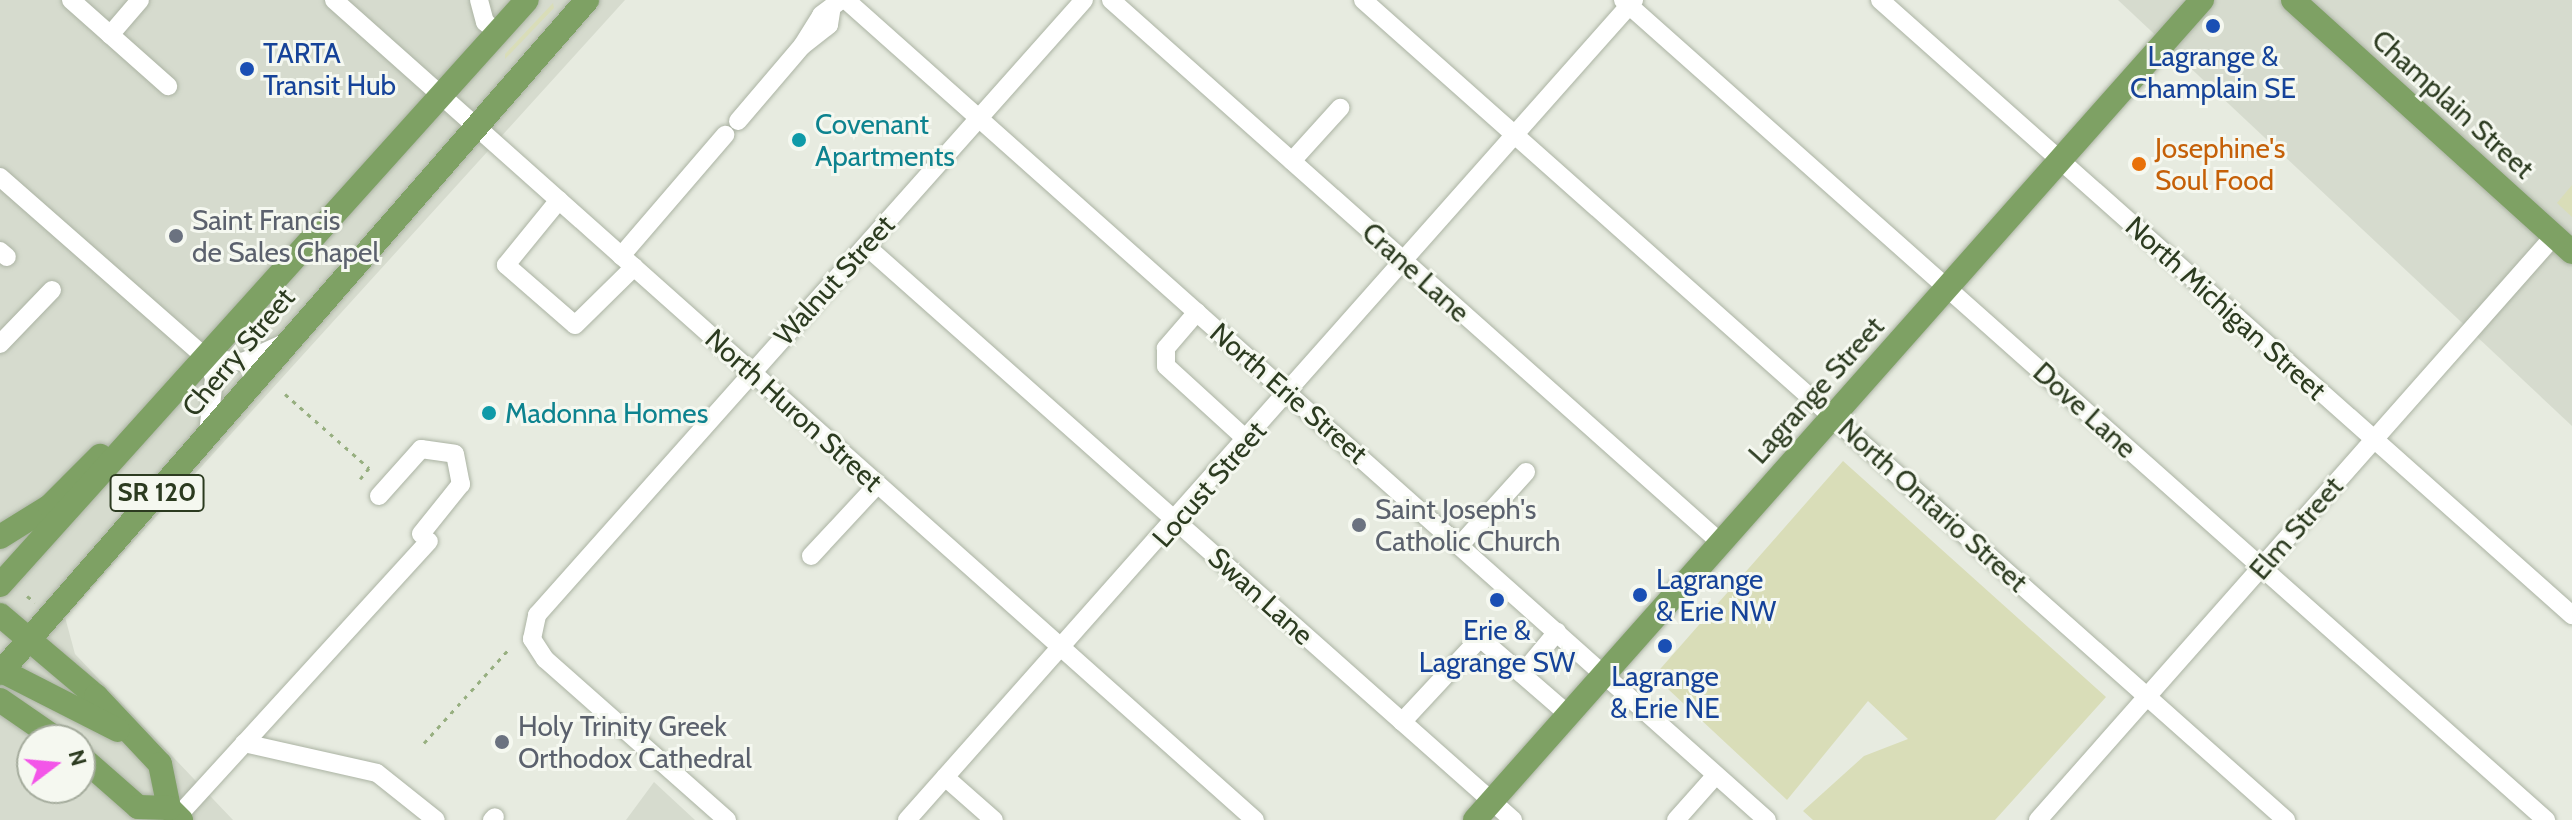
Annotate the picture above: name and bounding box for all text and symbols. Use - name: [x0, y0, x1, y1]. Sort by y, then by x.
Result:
- marker: Lagrange & Champlain SE: [2204, 17, 2222, 35]
- street label: Champlain Street: [2365, 23, 2541, 185]
- place label: TARTA Transit Hub: [263, 36, 396, 102]
- place label: Lagrange & Champlain SE: [2130, 39, 2296, 105]
- marker: TARTA Transit Hub: [238, 60, 256, 78]
- place label: Covenant Apartments: [815, 107, 955, 173]
- marker: Covenant Apartments: [790, 131, 808, 149]
- place label: Josephine's Soul Food: [2155, 131, 2285, 197]
- marker: Josephine's Soul Food: [2130, 155, 2148, 173]
- place label: Saint Francis de Sales Chapel: [192, 203, 379, 269]
- street label: Walnut Street: [767, 208, 901, 352]
- street label: North Michigan Street: [2119, 209, 2333, 407]
- street label: Crane Lane: [1355, 215, 1477, 329]
- marker: Saint Francis de Sales Chapel: [167, 227, 185, 245]
- street label: Cherry Street: [175, 281, 301, 423]
- street label: Lagrange Street: [1741, 310, 1891, 470]
- street label: North Erie Street: [1204, 316, 1374, 470]
- street label: North Huron Street: [699, 322, 889, 498]
- street label: Dove Lane: [2027, 355, 2143, 465]
- place label: Madonna Homes: [505, 396, 708, 430]
- marker: Madonna Homes: [480, 404, 498, 422]
- street label: North Ontario Street: [1832, 411, 2034, 599]
- street label: Locust Street: [1145, 414, 1273, 554]
- street label: Elm Street: [2242, 470, 2350, 586]
- road number: SR 120: [109, 471, 205, 515]
- place label: Saint Joseph's Catholic Church: [1375, 492, 1560, 558]
- marker: Saint Joseph's Catholic Church: [1350, 516, 1368, 534]
- street label: Swan Lane: [1202, 540, 1320, 652]
- place label: Lagrange & Erie NW: [1656, 562, 1776, 628]
- marker: Lagrange & Erie NW: [1631, 586, 1649, 604]
- marker: Erie & Lagrange SW: [1488, 591, 1506, 609]
- place label: Erie & Lagrange SW: [1419, 613, 1575, 679]
- marker: Lagrange & Erie NE: [1656, 637, 1674, 655]
- place label: Lagrange & Erie NE: [1610, 659, 1720, 725]
- place label: Holy Trinity Greek Orthodox Cathedral: [518, 709, 752, 775]
- north arrow: [16, 724, 96, 804]
- marker: Holy Trinity Greek Orthodox Cathedral: [493, 733, 511, 751]
- text: N: [63, 747, 93, 769]

